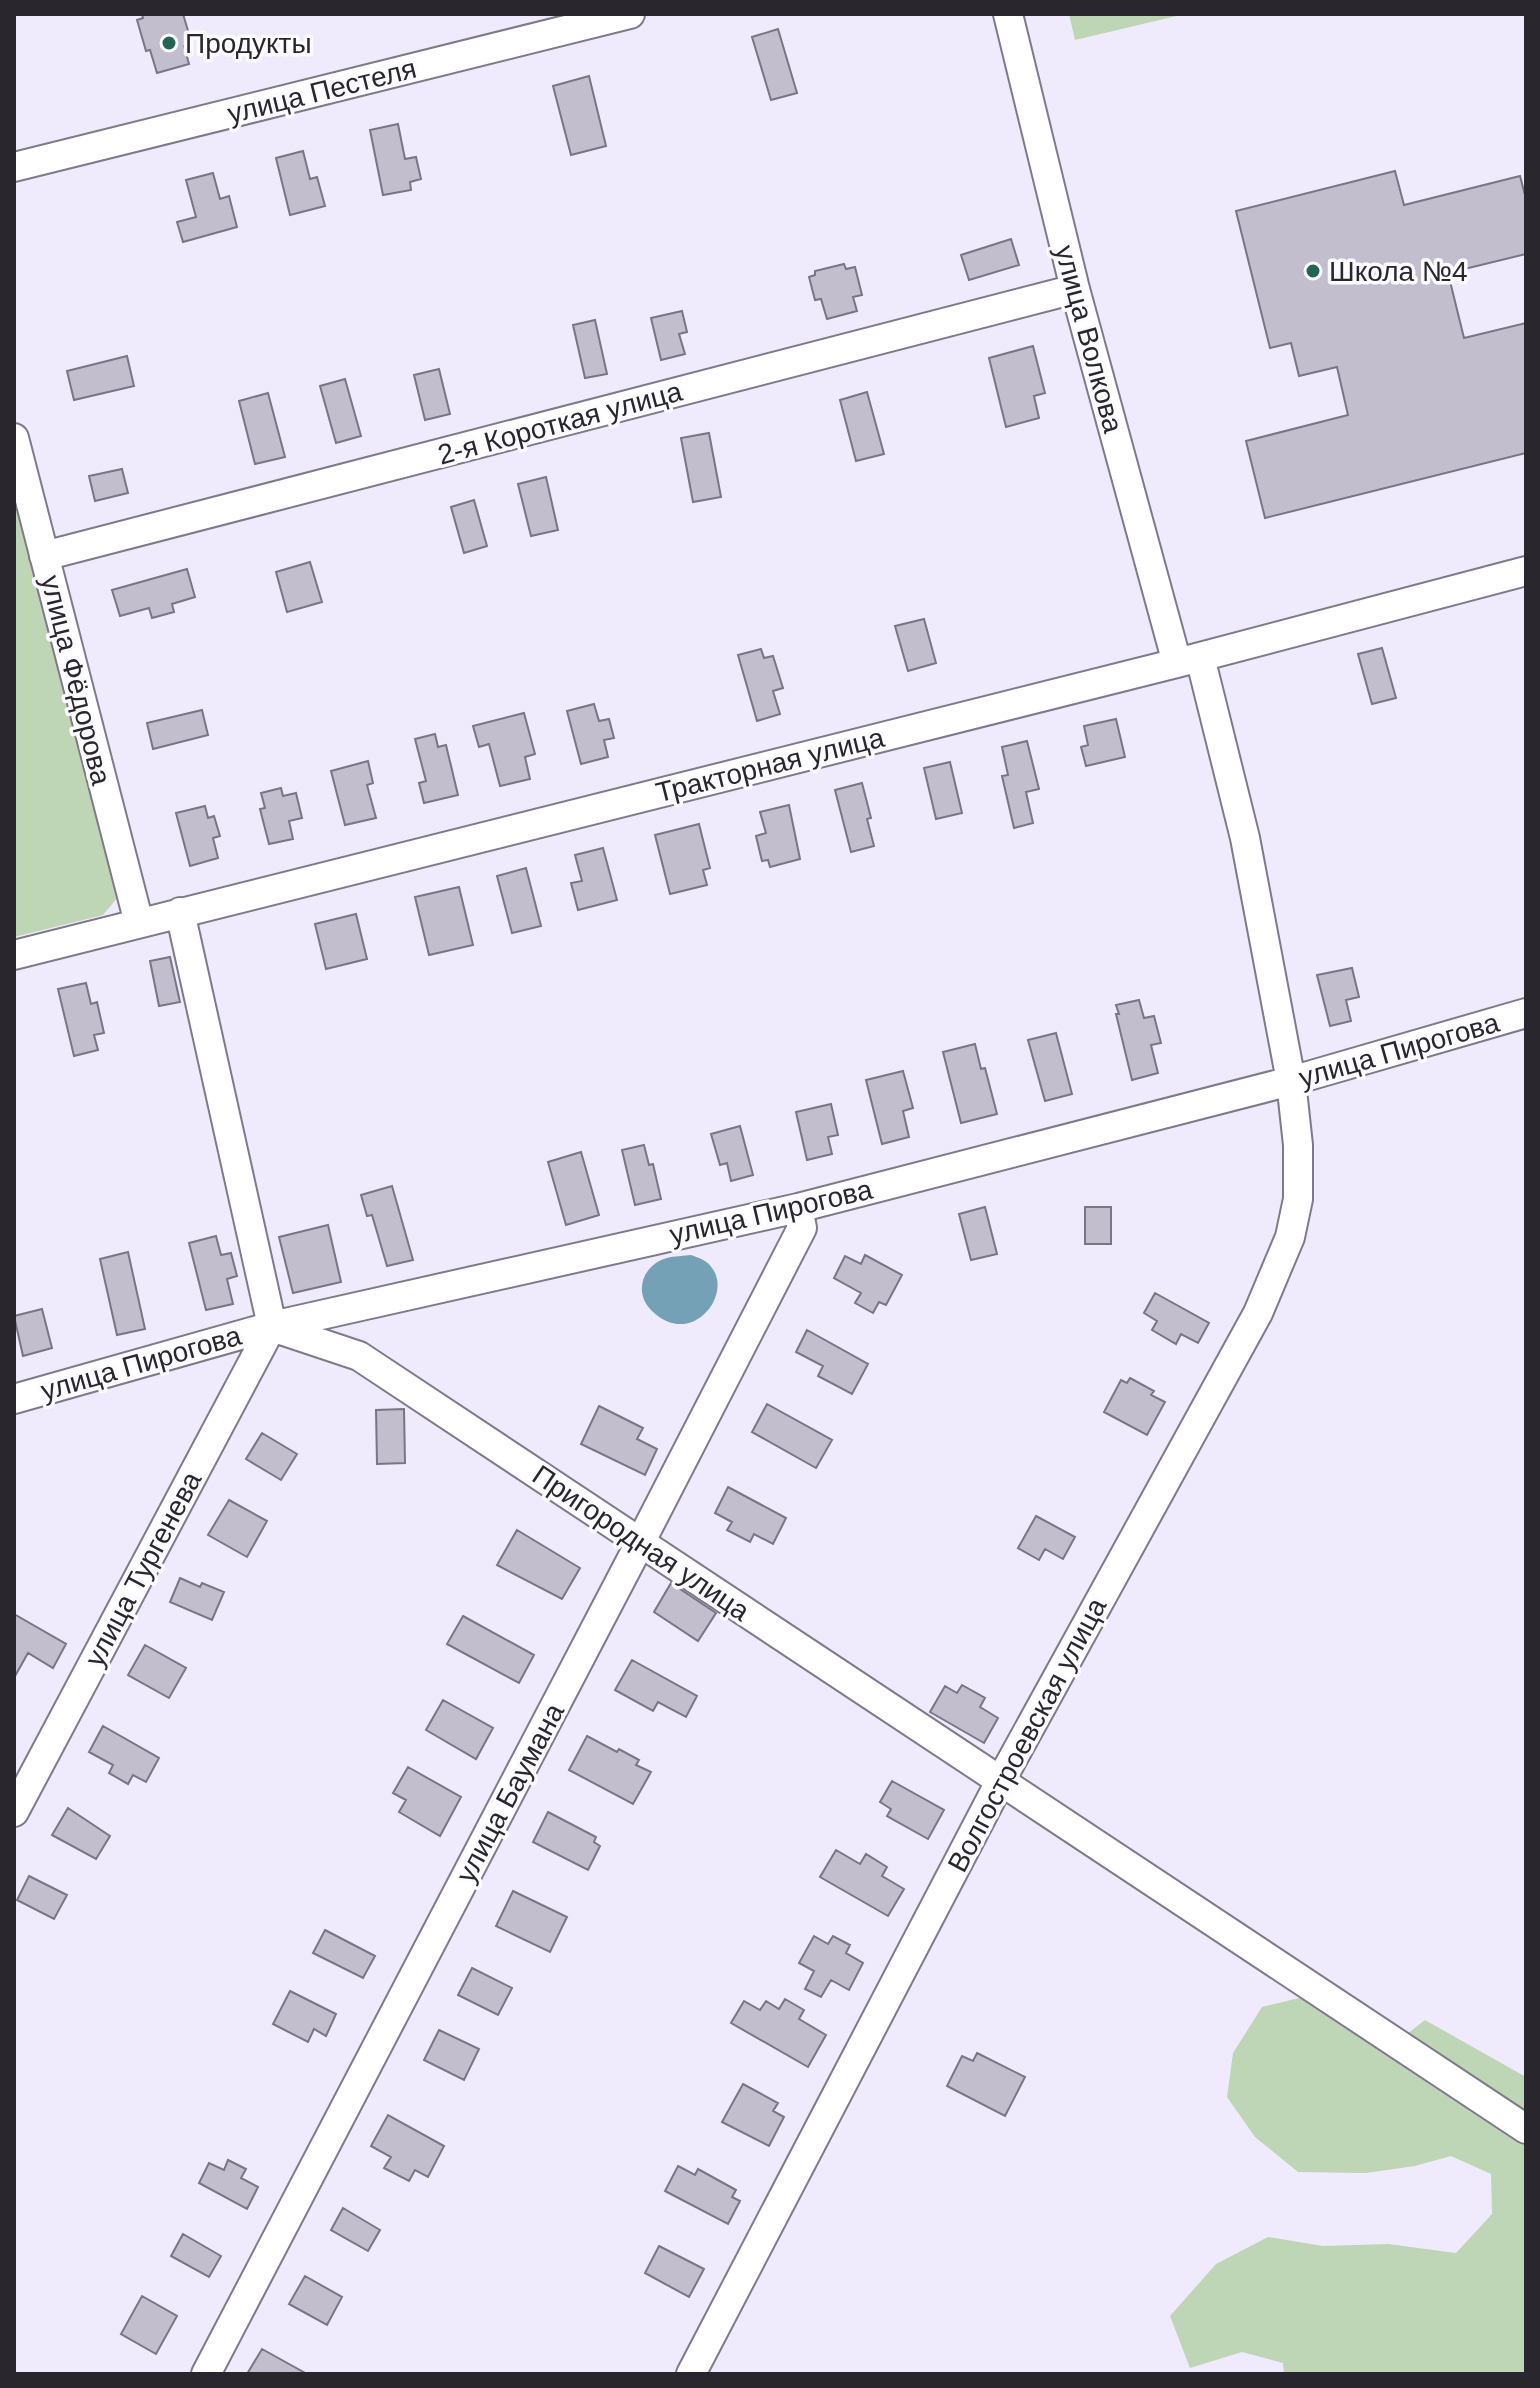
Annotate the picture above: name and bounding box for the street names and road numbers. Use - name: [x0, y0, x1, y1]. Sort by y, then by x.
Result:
- street label: улица Пестеля: [225, 53, 419, 129]
- street label: улица Волкова: [1049, 242, 1129, 437]
- street label: 2-я Короткая улица: [435, 375, 686, 471]
- street label: улица Фёдорова: [35, 572, 117, 788]
- street label: Тракторная улица: [653, 722, 888, 808]
- street label: улица Пирогова: [1295, 1006, 1503, 1093]
- street label: улица Пирогова: [667, 1174, 876, 1250]
- street label: улица Пирогова: [37, 1319, 245, 1406]
- street label: Пригородная улица: [527, 1459, 755, 1627]
- street label: улица Тургенева: [79, 1466, 208, 1672]
- street label: Волгостроевская улица: [942, 1592, 1113, 1877]
- street label: улица Баумана: [450, 1698, 570, 1888]

